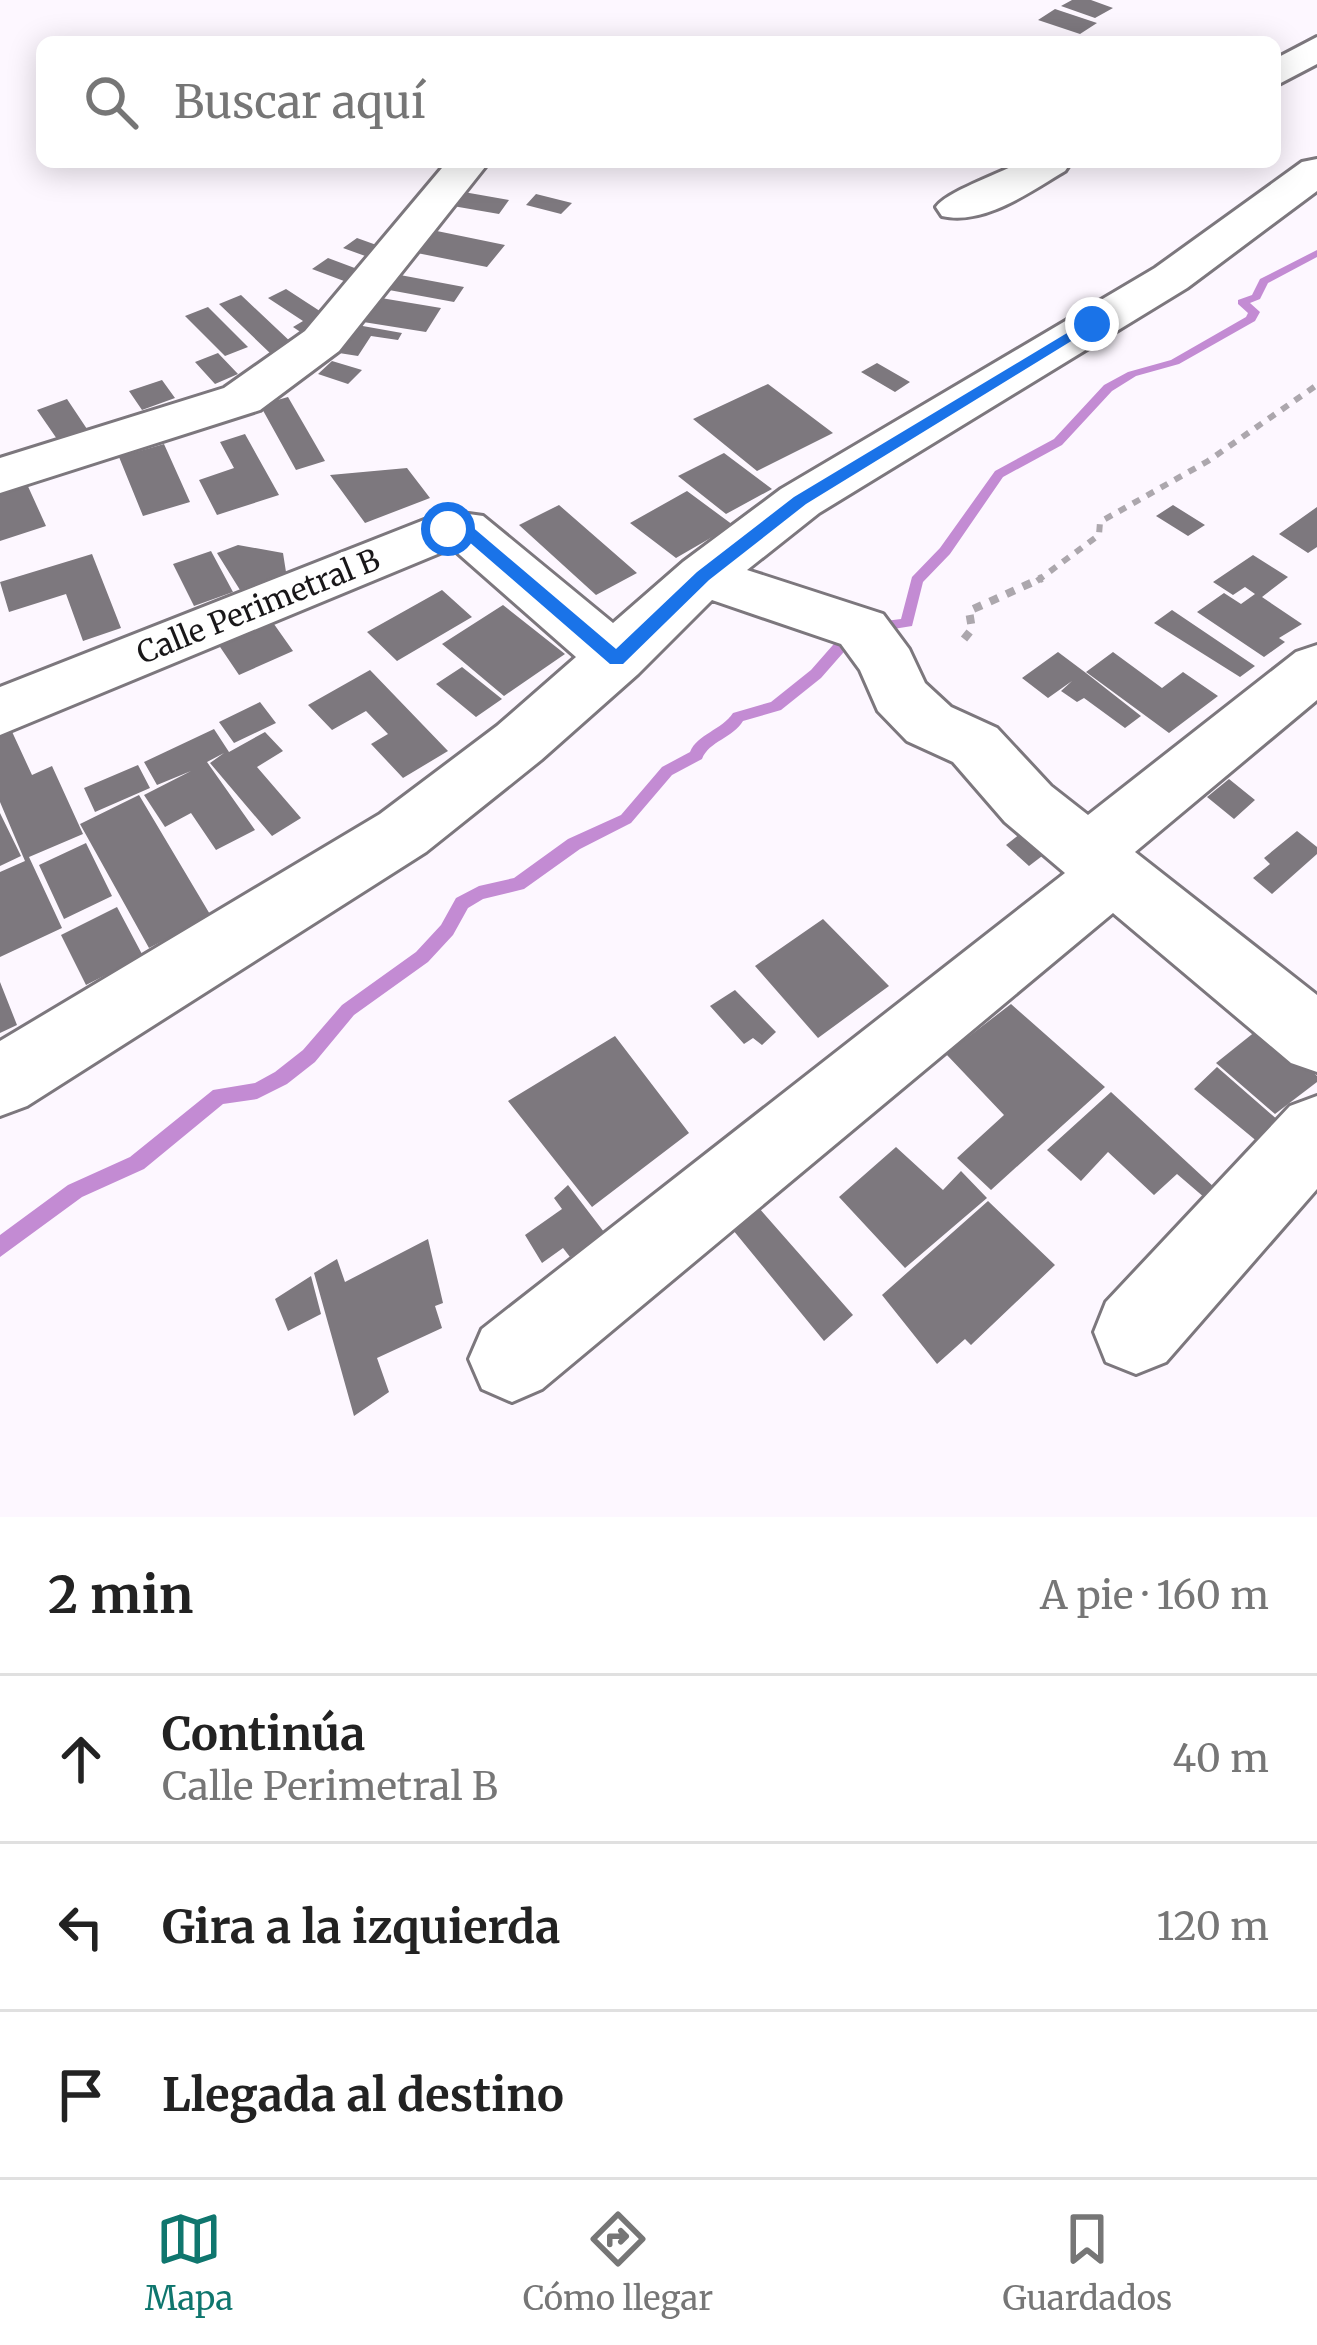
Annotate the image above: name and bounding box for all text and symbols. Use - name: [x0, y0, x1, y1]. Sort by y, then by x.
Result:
- search box: [36, 36, 1281, 168]
- icon: search: [78, 69, 144, 135]
- text: Buscar aquí: [174, 74, 425, 130]
- route end: [1065, 297, 1119, 351]
- route start: [421, 502, 475, 556]
- street label: Calle Perimetral B: [131, 540, 385, 672]
- text: 2 min: [48, 1563, 193, 1627]
- text: A pie · 160 m: [1040, 1571, 1269, 1620]
- text: Continúa: [162, 1706, 365, 1762]
- icon: ahead: [48, 1726, 114, 1792]
- text: 40 m: [1172, 1734, 1269, 1783]
- text: Calle Perimetral B: [162, 1762, 498, 1811]
- icon: left: [48, 1894, 114, 1960]
- text: Gira a la izquierda: [162, 1899, 560, 1955]
- text: 120 m: [1156, 1902, 1269, 1951]
- icon: arrive: [48, 2062, 114, 2128]
- text: Llegada al destino: [162, 2067, 564, 2123]
- tab: Mapa: [145, 2206, 233, 2319]
- tab: Cómo llegar: [523, 2206, 713, 2319]
- tab: Guardados: [1003, 2206, 1172, 2319]

